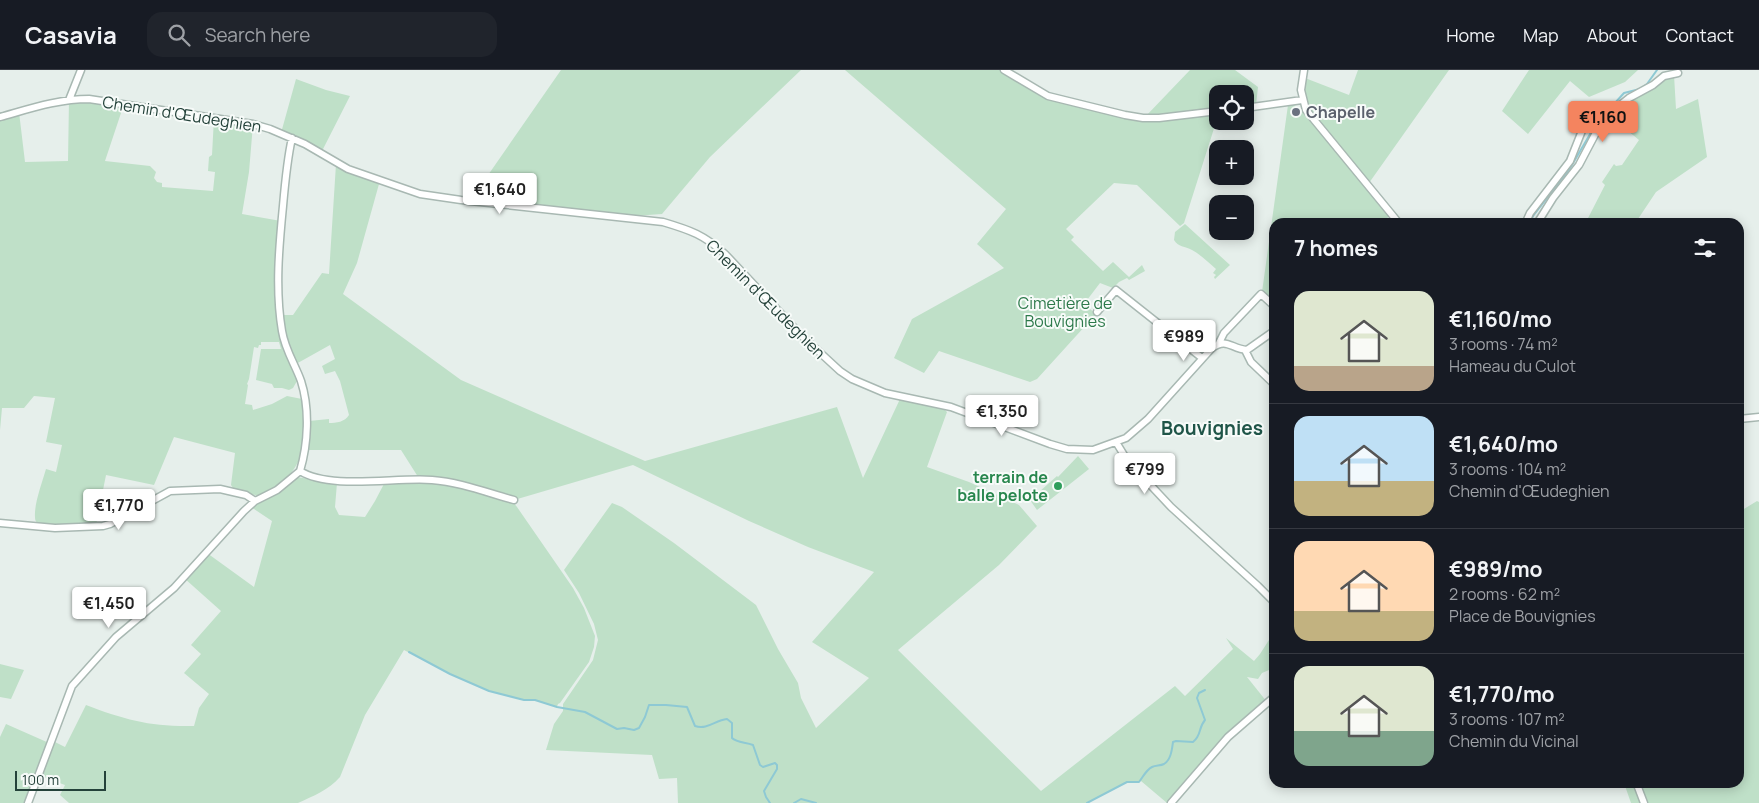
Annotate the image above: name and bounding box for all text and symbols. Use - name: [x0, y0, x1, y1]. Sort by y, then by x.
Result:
- search box: [147, 12, 497, 57]
- text: Casavia: [25, 18, 117, 51]
- icon: search: [165, 21, 193, 49]
- text: Search here: [205, 22, 310, 48]
- text: Home: [1446, 23, 1495, 47]
- text: Map: [1523, 23, 1559, 47]
- text: About: [1587, 23, 1637, 47]
- text: Contact: [1665, 23, 1734, 47]
- map controls: [1209, 85, 1254, 240]
- button: locate: [1209, 85, 1254, 130]
- street label: Chemin d'Œudeghien: [101, 91, 263, 137]
- pin: €1,160: [1562, 100, 1644, 143]
- place label: Chapelle: [1306, 101, 1376, 123]
- marker: Chapelle: [1290, 106, 1302, 118]
- text: €1,160: [1579, 106, 1627, 128]
- button: +: [1209, 140, 1254, 185]
- pin: €1,640: [459, 172, 541, 215]
- text: €1,640: [474, 178, 526, 200]
- button: −: [1209, 195, 1254, 240]
- street label: Chemin d'Œudeghien: [701, 234, 831, 364]
- text: 7 homes: [1294, 234, 1378, 262]
- icon: filters: [1691, 234, 1719, 262]
- park label: Cimetière de Bouvignies: [1018, 292, 1112, 332]
- text: €1,160/mo: [1449, 305, 1552, 333]
- icon: home: [1334, 311, 1394, 371]
- pin: €989: [1154, 320, 1214, 362]
- text: €989: [1164, 325, 1204, 347]
- text: 3 rooms · 74 m²: [1449, 333, 1558, 355]
- text: Hameau du Culot: [1449, 355, 1576, 377]
- pin: €1,350: [961, 394, 1043, 437]
- text: €1,350: [976, 400, 1028, 422]
- district label: Bouvignies: [1161, 415, 1263, 441]
- text: €1,640/mo: [1449, 430, 1558, 458]
- icon: home: [1334, 436, 1394, 496]
- pin: €799: [1115, 452, 1175, 495]
- text: €799: [1125, 458, 1165, 480]
- text: 3 rooms · 104 m²: [1449, 458, 1566, 480]
- place label: terrain de balle pelote: [957, 466, 1048, 506]
- marker: terrain de balle pelote: [1052, 480, 1064, 492]
- text: Chemin d'Œudeghien: [1449, 480, 1610, 502]
- pin: €1,770: [78, 488, 160, 531]
- text: €1,770: [94, 494, 144, 516]
- text: €989/mo: [1449, 555, 1542, 583]
- icon: home: [1334, 561, 1394, 621]
- text: 2 rooms · 62 m²: [1449, 583, 1560, 605]
- pin: €1,450: [68, 586, 150, 629]
- text: €1,450: [83, 592, 135, 614]
- text: Place de Bouvignies: [1449, 605, 1596, 627]
- text: €1,770/mo: [1449, 680, 1555, 708]
- icon: home: [1334, 686, 1394, 746]
- text: 3 rooms · 107 m²: [1449, 708, 1565, 730]
- text: Chemin du Vicinal: [1449, 730, 1579, 752]
- scale bar: [15, 768, 106, 791]
- text: 100 m: [22, 770, 59, 789]

